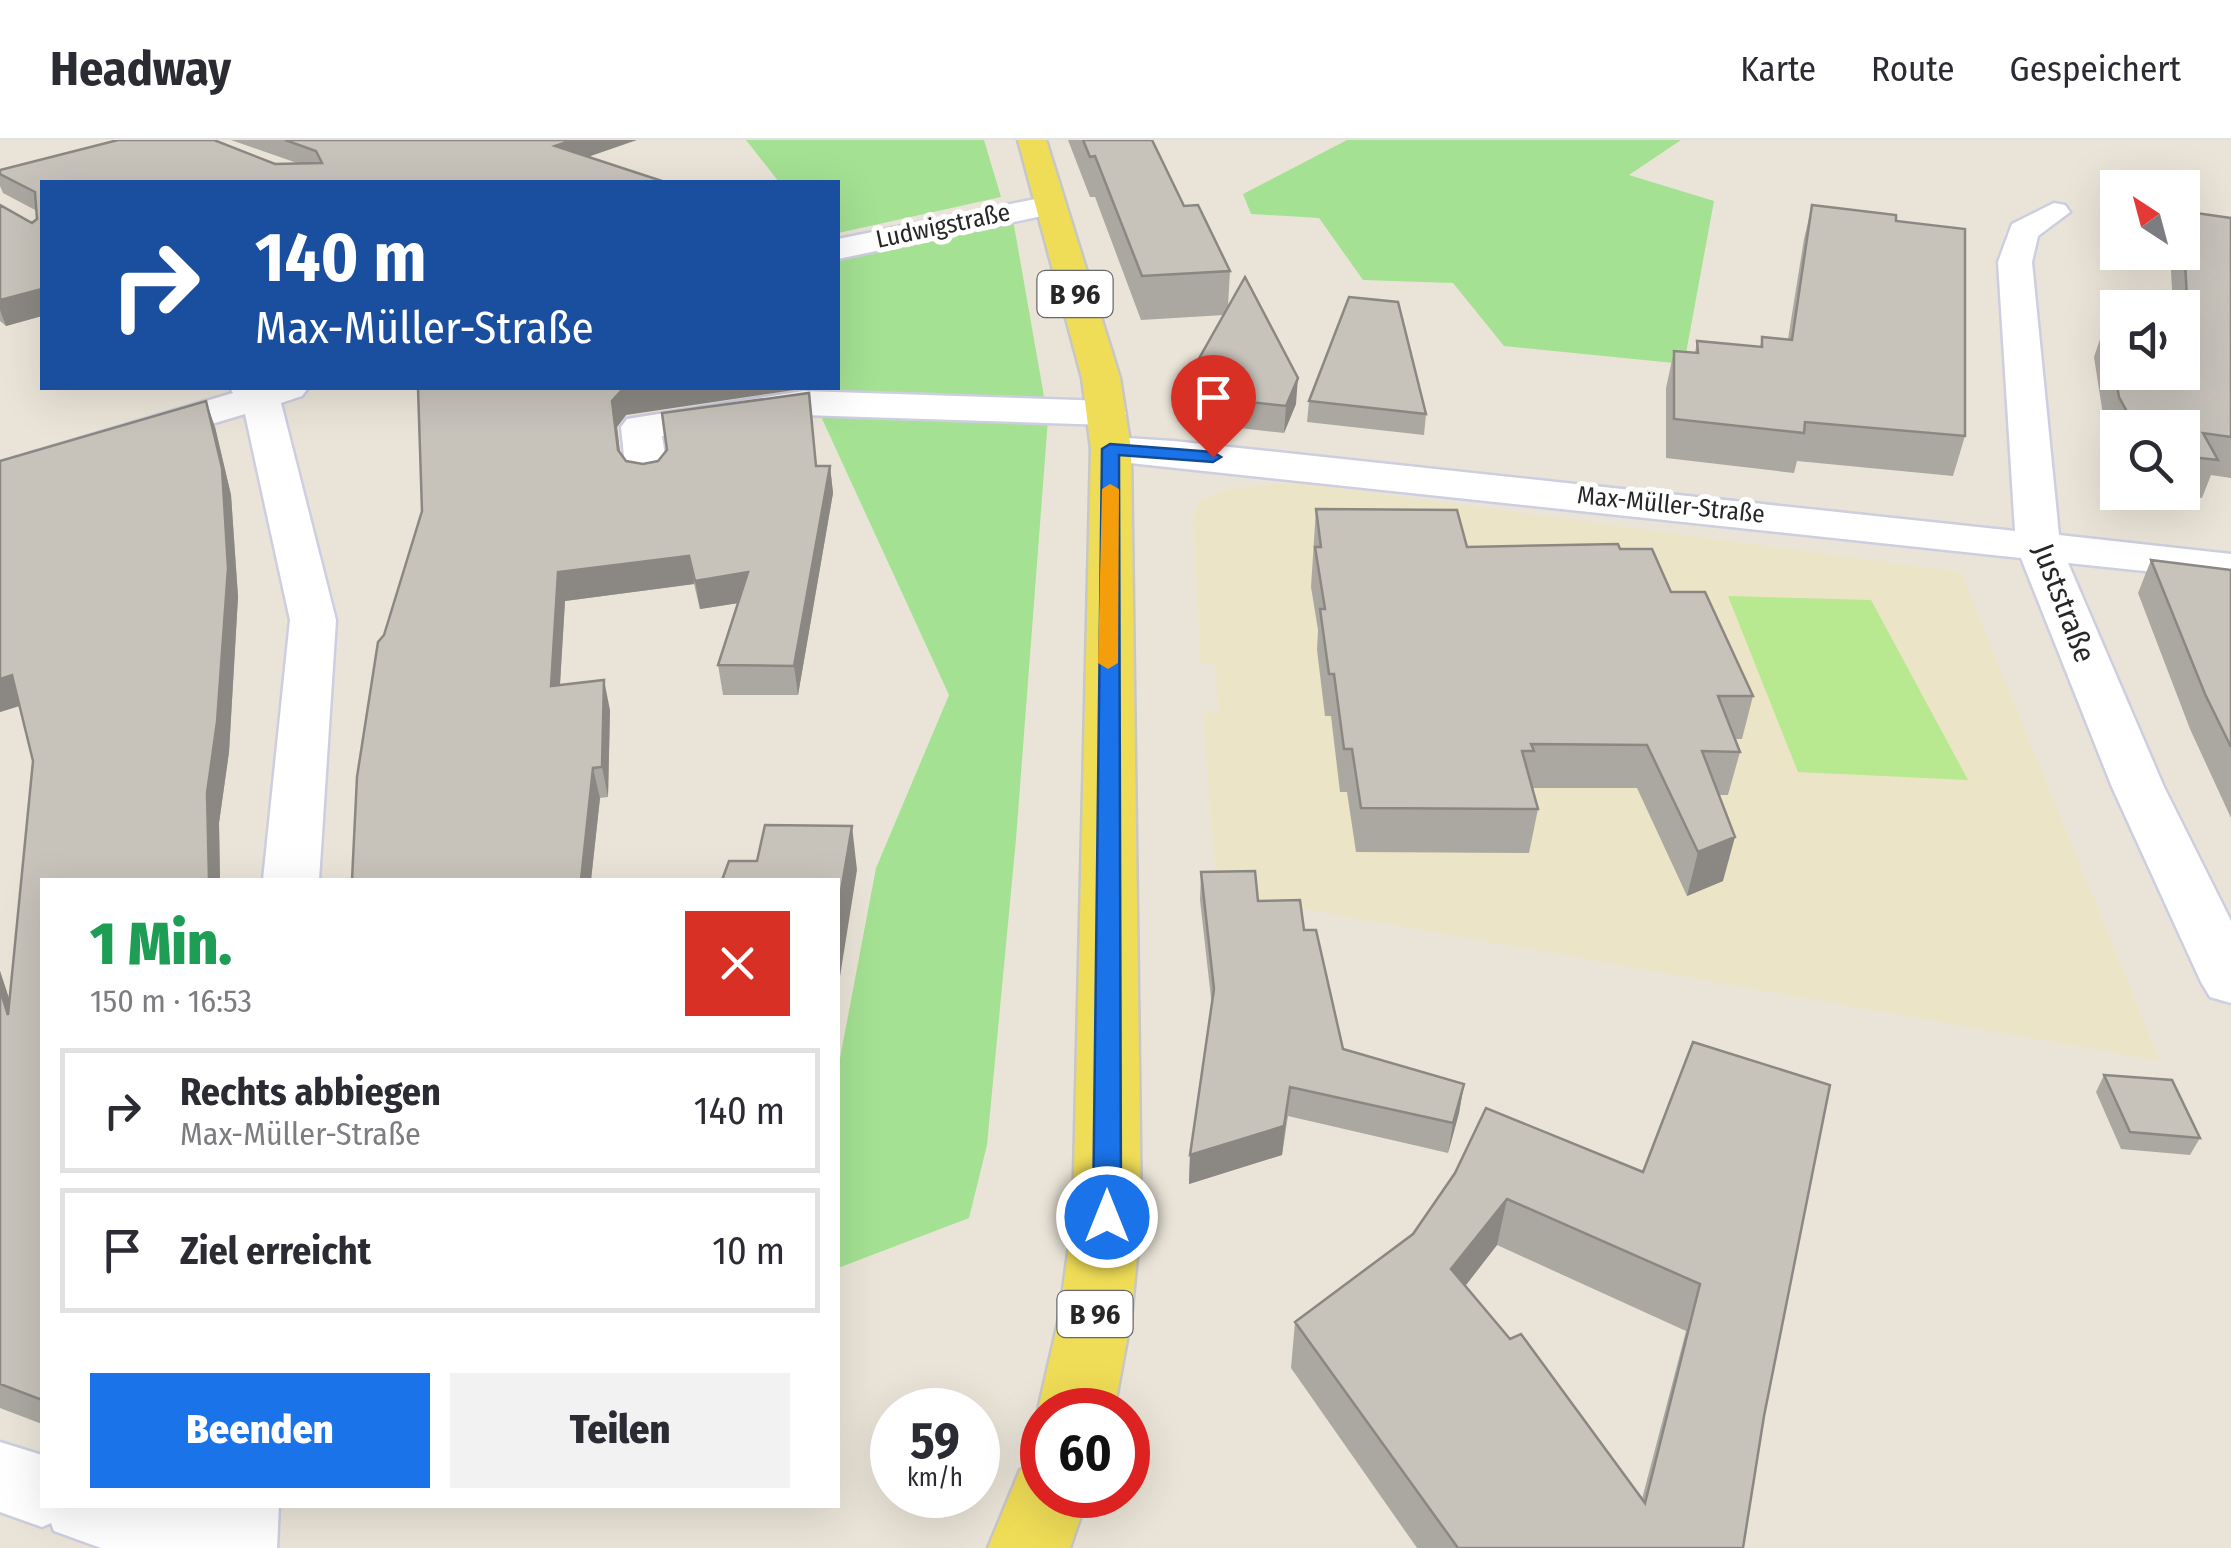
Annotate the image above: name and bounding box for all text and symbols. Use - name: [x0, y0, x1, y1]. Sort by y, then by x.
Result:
- text: Headway: [50, 40, 231, 98]
- text: Karte: [1740, 48, 1816, 90]
- text: Route: [1871, 48, 1955, 90]
- text: Gespeichert: [2010, 48, 2181, 90]
- north arrow: [2100, 170, 2200, 270]
- map controls: [2100, 170, 2200, 510]
- street label: Ludwigstraße: [873, 197, 1013, 255]
- text: 140 m: [255, 216, 427, 300]
- icon: right: [90, 220, 220, 350]
- road number: B 96: [1038, 271, 1112, 317]
- button: sound: [2100, 290, 2200, 390]
- text: Max-Müller-Straße: [255, 301, 594, 355]
- pin: [1171, 355, 1256, 458]
- icon: arrive: [1186, 370, 1241, 425]
- button: search: [2100, 410, 2200, 510]
- street label: Max-Müller-Straße: [1576, 480, 1766, 530]
- street label: Juststraße: [2025, 539, 2103, 667]
- text: 1 Min.: [90, 908, 232, 980]
- button: close: [685, 911, 790, 1016]
- text: 150 m · 16:53: [90, 982, 252, 1020]
- text: Rechts abbiegen: [180, 1069, 441, 1115]
- icon: right: [95, 1083, 150, 1138]
- text: 140 m: [694, 1088, 785, 1134]
- text: Max-Müller-Straße: [180, 1115, 421, 1153]
- position arrow: [1055, 1165, 1159, 1269]
- icon: arrive: [95, 1223, 150, 1278]
- text: Ziel erreicht: [180, 1228, 371, 1274]
- text: 10 m: [712, 1228, 785, 1274]
- road number: B 96: [1058, 1291, 1132, 1337]
- button: Beenden: [90, 1373, 430, 1488]
- button: Teilen: [450, 1373, 790, 1488]
- speed limit sign: 60: [1020, 1388, 1150, 1518]
- text: 59: [910, 1411, 960, 1471]
- text: km/h: [907, 1463, 963, 1493]

